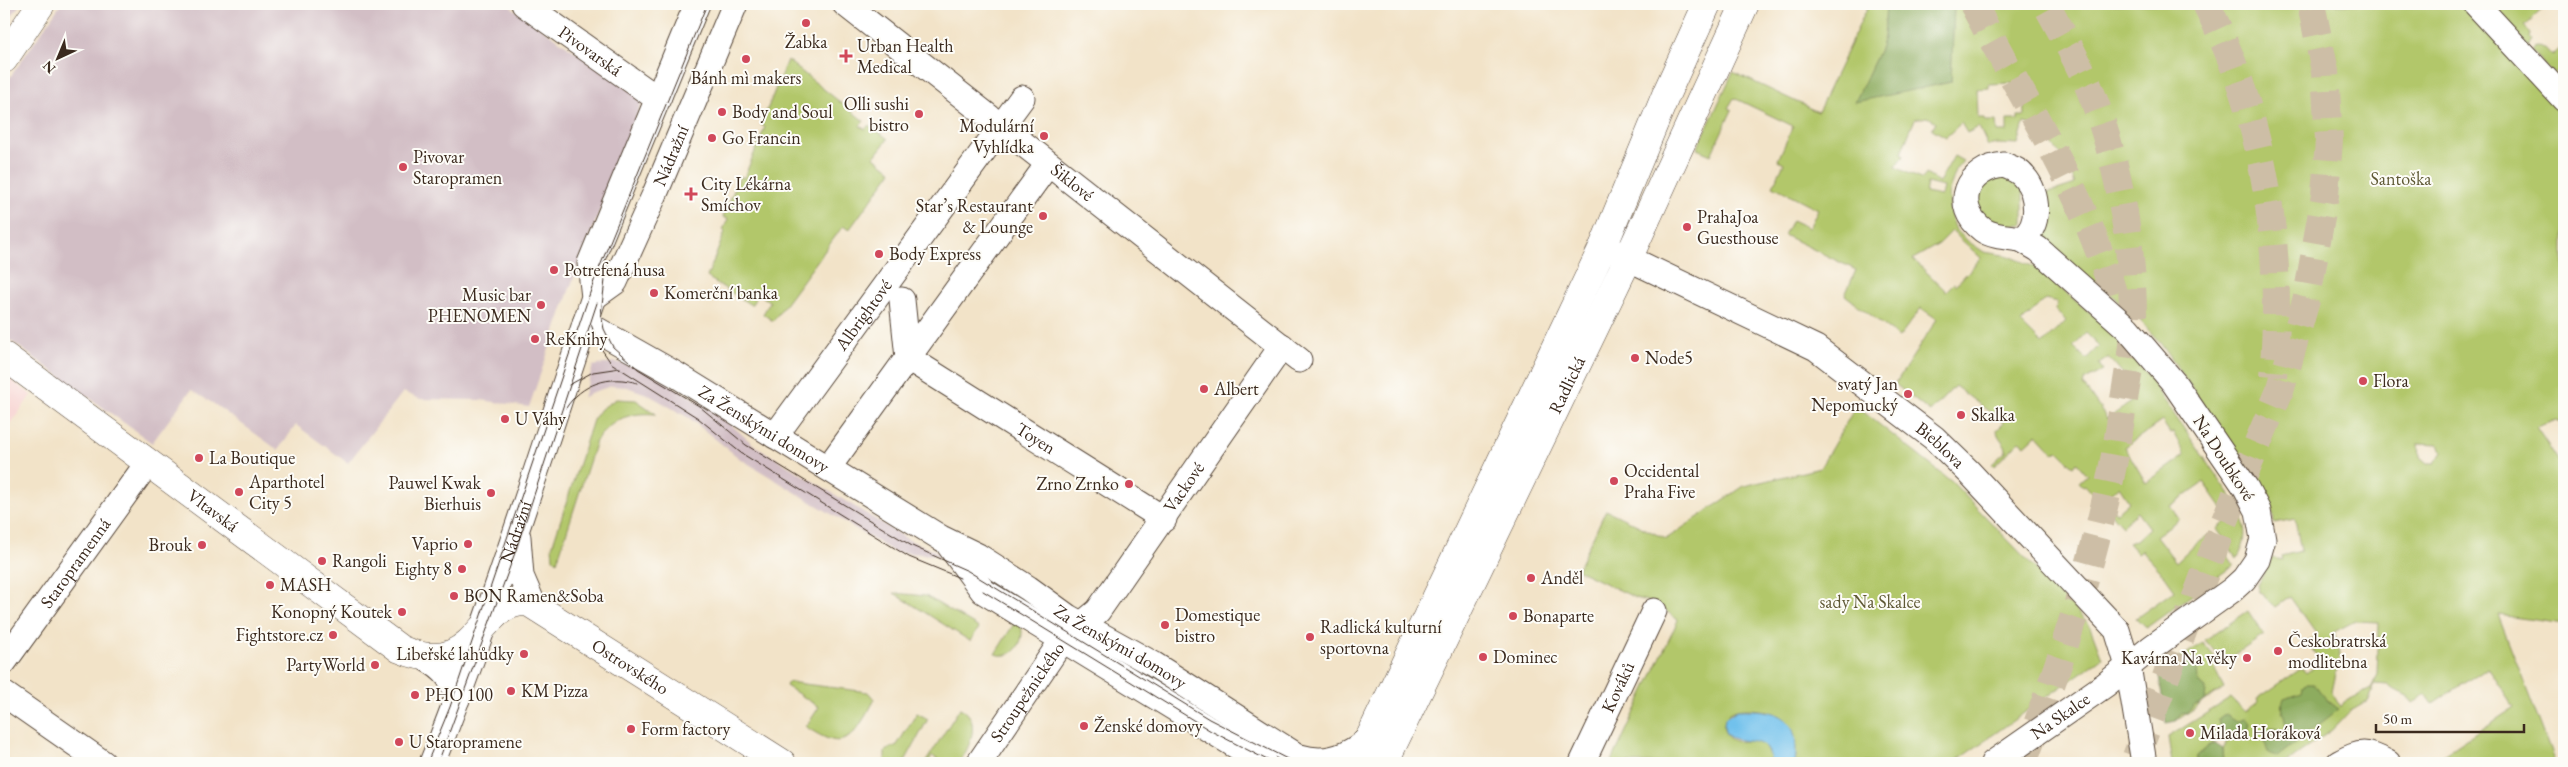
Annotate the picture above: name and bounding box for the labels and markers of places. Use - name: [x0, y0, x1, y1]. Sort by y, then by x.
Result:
- marker: Žabka: [800, 17, 812, 29]
- place label: Žabka: [785, 30, 828, 53]
- place label: Urban Health Medical: [857, 34, 954, 78]
- marker: Urban Health Medical: [839, 49, 853, 63]
- marker: Bánh mì makers: [740, 53, 752, 65]
- place label: Bánh mì makers: [691, 66, 801, 89]
- place label: Olli sushi bistro: [844, 92, 910, 136]
- place label: Body and Soul: [732, 100, 833, 123]
- marker: Body and Soul: [716, 106, 728, 118]
- marker: Olli sushi bistro: [913, 108, 925, 120]
- place label: Modulární Vyhlídka: [959, 114, 1035, 158]
- place label: Go Francin: [722, 126, 801, 149]
- marker: Modulární Vyhlídka: [1038, 130, 1050, 142]
- marker: Go Francin: [706, 132, 718, 144]
- place label: Pivovar Staropramen: [413, 145, 503, 189]
- marker: Pivovar Staropramen: [397, 161, 409, 173]
- place label: City Lékárna Smíchov: [701, 172, 792, 216]
- marker: City Lékárna Smíchov: [685, 188, 697, 200]
- place label: Star’s Restaurant & Lounge: [916, 194, 1033, 238]
- place label: PrahaJoa Guesthouse: [1697, 205, 1779, 249]
- marker: Star’s Restaurant & Lounge: [1037, 210, 1049, 222]
- marker: PrahaJoa Guesthouse: [1681, 221, 1693, 233]
- place label: Body Express: [889, 242, 981, 265]
- marker: Body Express: [873, 248, 885, 260]
- place label: Potrefená husa: [564, 258, 666, 281]
- marker: Potrefená husa: [548, 264, 560, 276]
- place label: Komerční banka: [664, 281, 779, 304]
- place label: Music bar PHENOMEN: [428, 283, 532, 327]
- marker: Komerční banka: [648, 287, 660, 299]
- marker: Music bar PHENOMEN: [535, 299, 547, 311]
- place label: ReKnihy: [545, 327, 608, 350]
- marker: ReKnihy: [529, 333, 541, 345]
- place label: Node5: [1645, 346, 1693, 369]
- marker: Node5: [1629, 352, 1641, 364]
- place label: Flora: [2373, 369, 2409, 392]
- place label: svatý Jan Nepomucký: [1811, 372, 1898, 416]
- marker: Flora: [2357, 375, 2369, 387]
- place label: Albert: [1213, 377, 1259, 400]
- marker: Albert: [1198, 383, 1210, 395]
- marker: svatý Jan Nepomucký: [1902, 388, 1914, 400]
- place label: Skalka: [1971, 403, 2016, 426]
- place label: U Váhy: [515, 407, 566, 430]
- marker: Skalka: [1955, 409, 1967, 421]
- marker: U Váhy: [499, 413, 511, 425]
- place label: La Boutique: [209, 446, 295, 469]
- marker: La Boutique: [193, 452, 205, 464]
- place label: Occidental Praha Five: [1624, 459, 1699, 503]
- place label: Aparthotel City 5: [248, 470, 324, 514]
- place label: Pauwel Kwak Bierhuis: [389, 471, 482, 515]
- place label: Zrno Zrnko: [1036, 472, 1119, 495]
- marker: Occidental Praha Five: [1608, 475, 1620, 487]
- marker: Zrno Zrnko: [1123, 478, 1135, 490]
- marker: Aparthotel City 5: [233, 486, 245, 498]
- marker: Pauwel Kwak Bierhuis: [485, 487, 497, 499]
- place label: Vaprio: [412, 532, 458, 555]
- place label: Brouk: [149, 533, 193, 556]
- marker: Vaprio: [462, 538, 474, 550]
- marker: Brouk: [196, 539, 208, 551]
- place label: Rangoli: [332, 549, 387, 572]
- marker: Rangoli: [316, 555, 328, 567]
- place label: Eighty 8: [395, 557, 452, 580]
- marker: Eighty 8: [456, 563, 468, 575]
- place label: Anděl: [1540, 566, 1583, 589]
- marker: Anděl: [1525, 572, 1537, 584]
- place label: MASH: [280, 573, 332, 596]
- marker: MASH: [264, 579, 276, 591]
- place label: BON Ramen&Soba: [464, 584, 604, 607]
- marker: BON Ramen&Soba: [448, 590, 460, 602]
- place label: Konopný Koutek: [271, 600, 393, 623]
- place label: Domestique bistro: [1175, 603, 1260, 647]
- place label: Bonaparte: [1523, 604, 1594, 627]
- marker: Konopný Koutek: [396, 606, 408, 618]
- marker: Bonaparte: [1507, 610, 1519, 622]
- place label: Radlická kulturní sportovna: [1320, 615, 1442, 659]
- marker: Domestique bistro: [1159, 619, 1171, 631]
- place label: Fightstore.cz: [236, 623, 323, 646]
- marker: Fightstore.cz: [327, 629, 339, 641]
- place label: Českobratrská modlitebna: [2288, 629, 2387, 673]
- marker: Radlická kulturní sportovna: [1304, 631, 1316, 643]
- place label: Libeřské lahůdky: [396, 642, 514, 665]
- place label: Dominec: [1493, 645, 1558, 668]
- marker: Českobratrská modlitebna: [2272, 645, 2284, 657]
- place label: Kavárna Na věky: [2121, 646, 2237, 669]
- marker: Libeřské lahůdky: [518, 648, 530, 660]
- marker: Dominec: [1477, 651, 1489, 663]
- marker: Kavárna Na věky: [2241, 652, 2253, 664]
- place label: PartyWorld: [286, 653, 366, 676]
- marker: PartyWorld: [369, 659, 381, 671]
- place label: KM Pizza: [521, 679, 589, 702]
- place label: PHO 100: [425, 683, 493, 706]
- marker: KM Pizza: [505, 685, 517, 697]
- marker: PHO 100: [409, 689, 421, 701]
- place label: Ženské domovy: [1094, 714, 1203, 737]
- place label: Form factory: [641, 717, 731, 740]
- marker: Ženské domovy: [1078, 720, 1090, 732]
- place label: Milada Horáková: [2200, 721, 2321, 744]
- marker: Form factory: [625, 723, 637, 735]
- marker: Milada Horáková: [2184, 727, 2196, 739]
- place label: U Staropramene: [409, 730, 522, 753]
- marker: U Staropramene: [393, 736, 405, 748]

